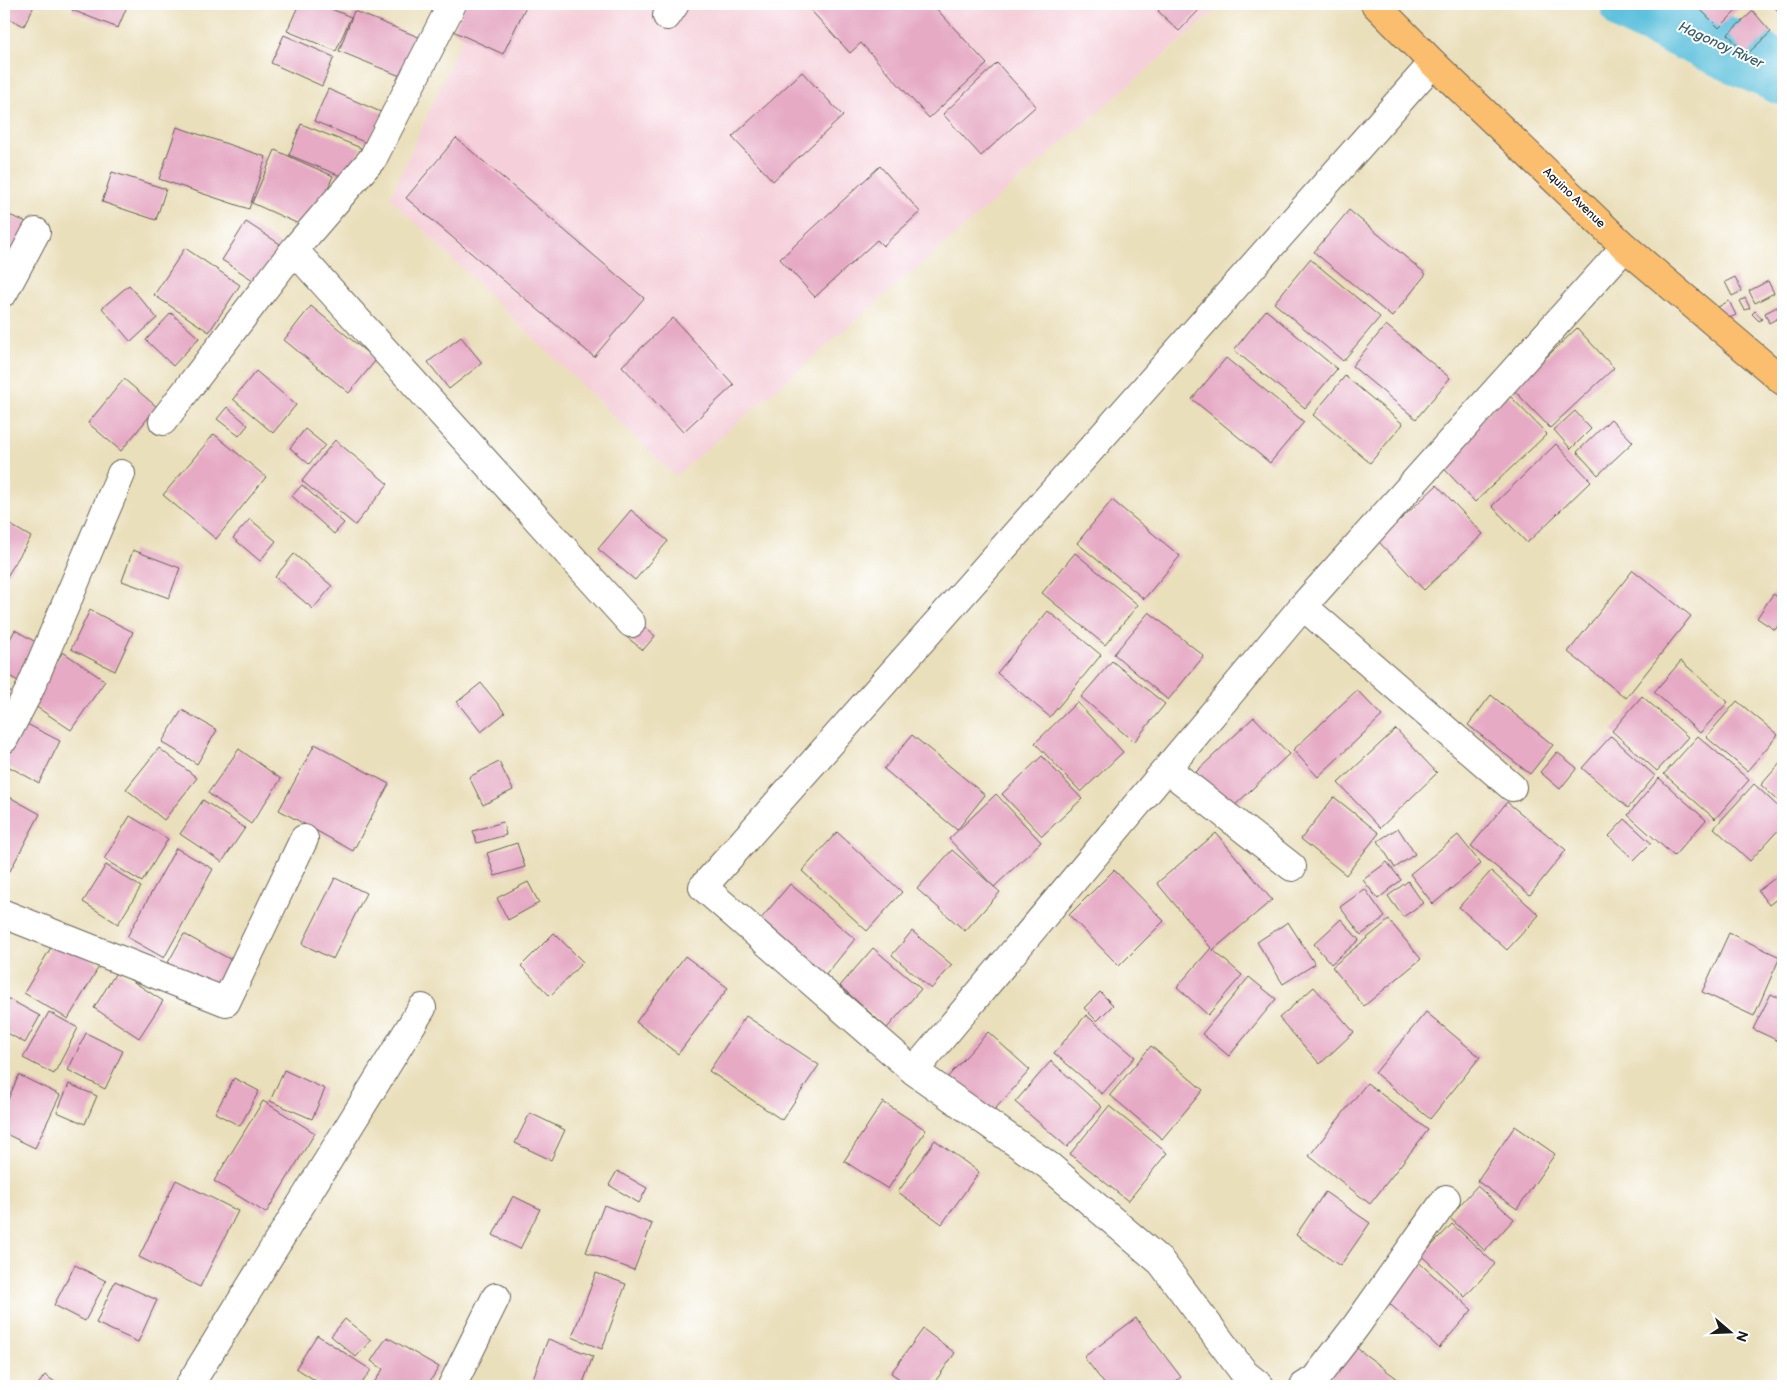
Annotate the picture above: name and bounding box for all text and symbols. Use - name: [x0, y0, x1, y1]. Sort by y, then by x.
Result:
- water label: Hagonoy River: [1676, 18, 1767, 72]
- street label: Aquino Avenue: [1540, 165, 1608, 231]
- north arrow: [1704, 1308, 1754, 1358]
- text: N: [1732, 1328, 1752, 1344]

